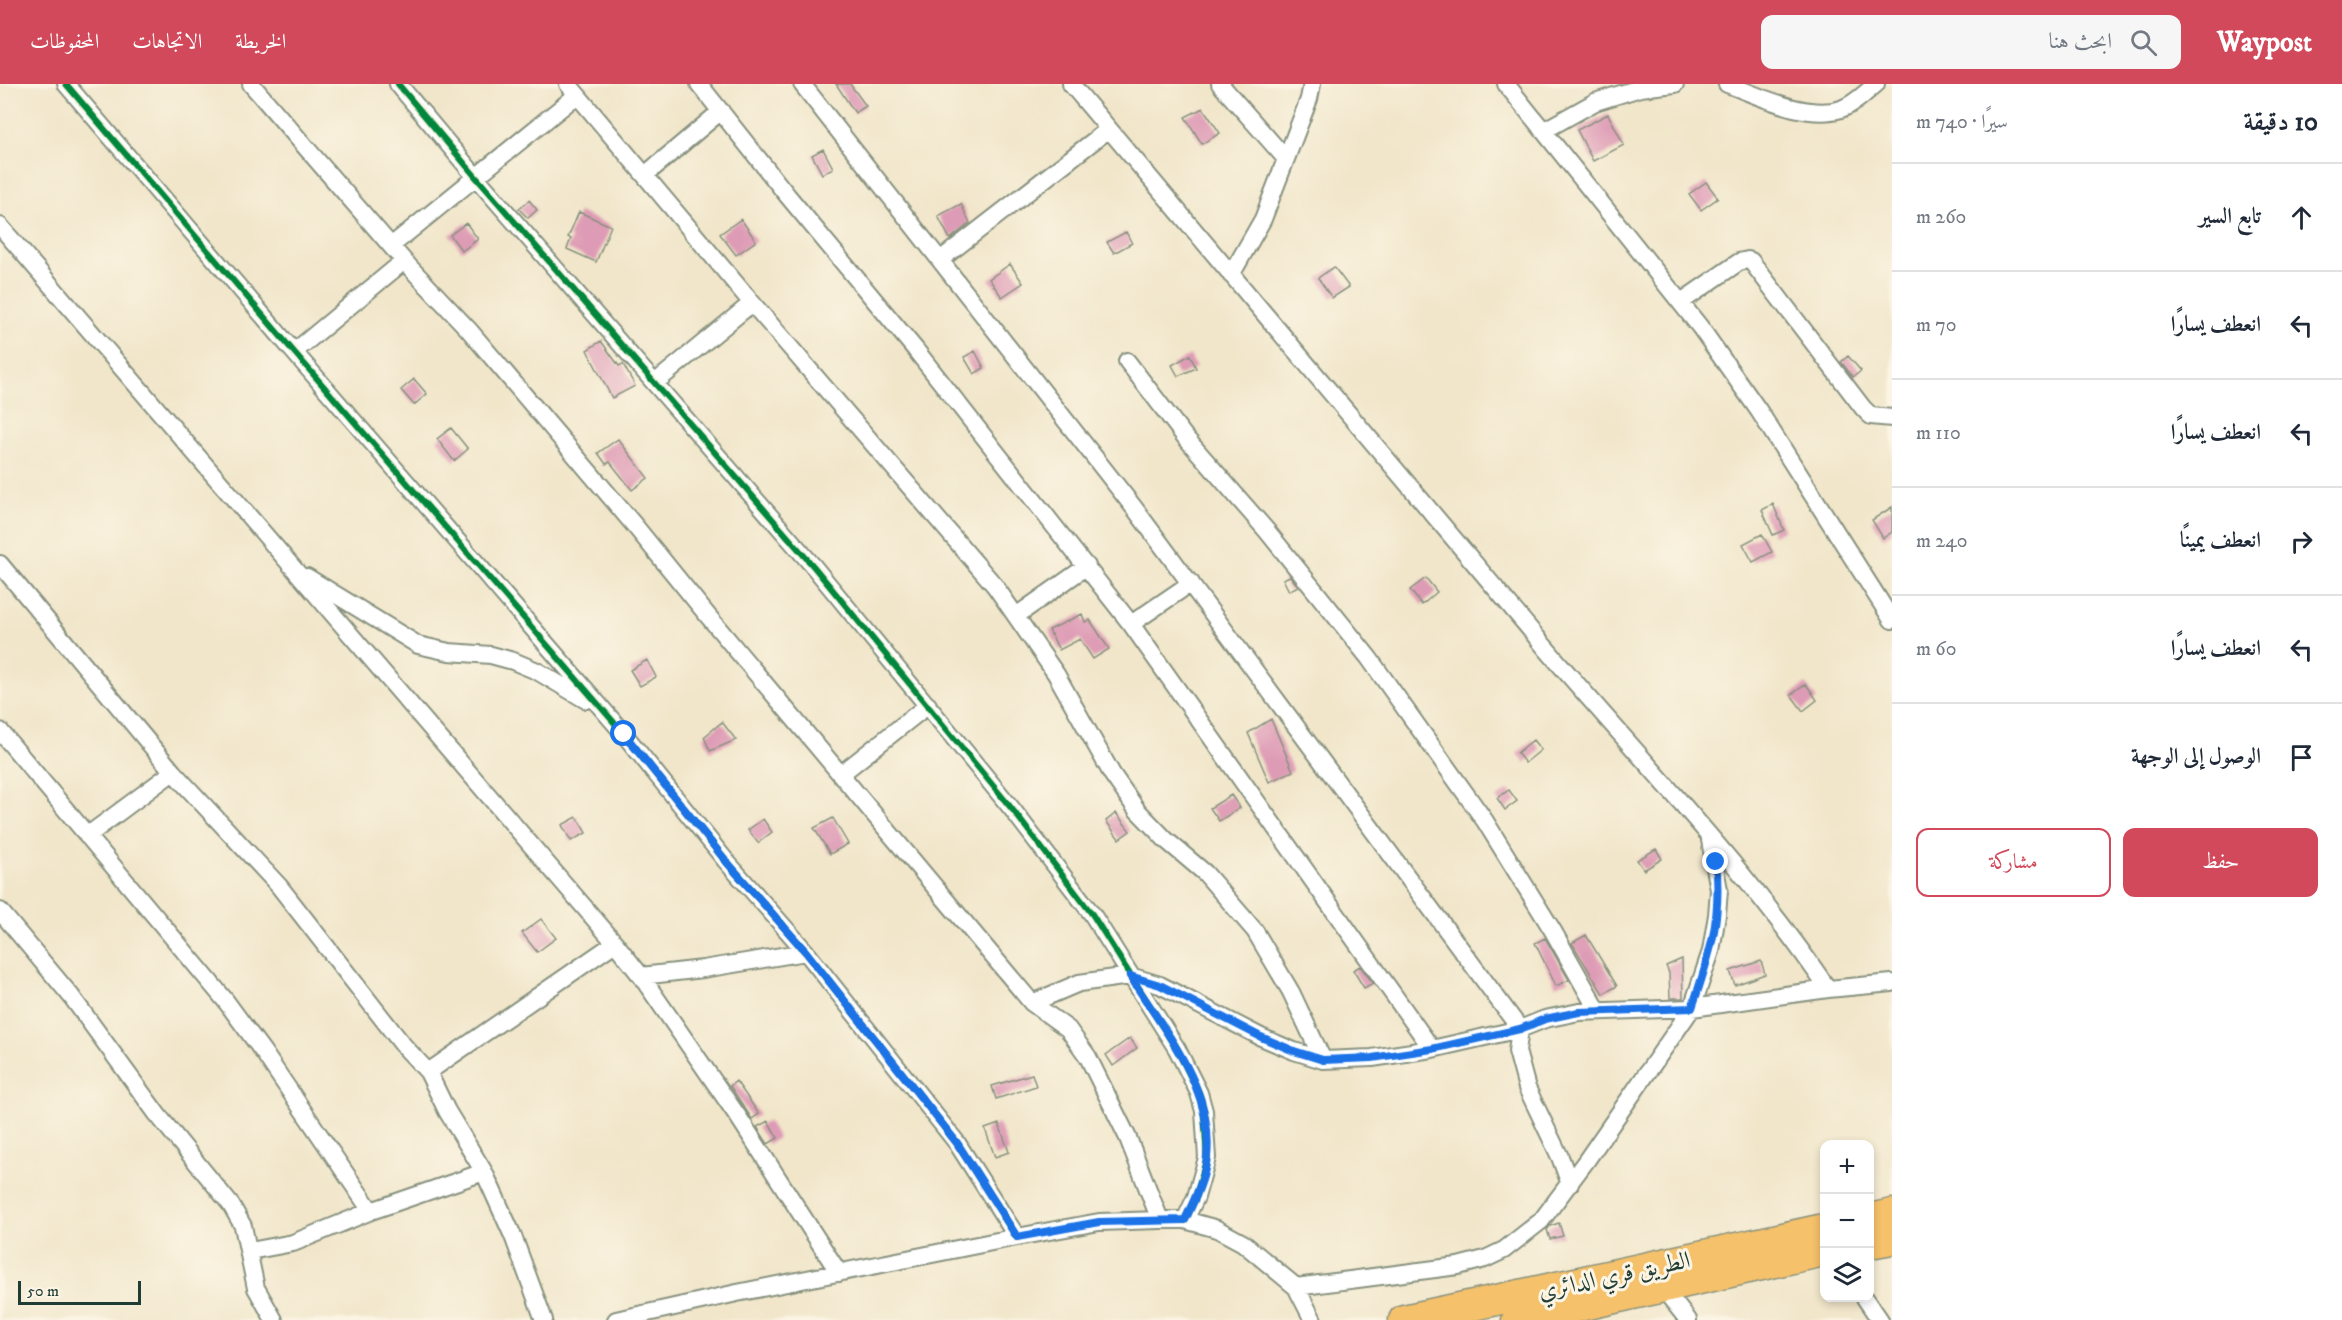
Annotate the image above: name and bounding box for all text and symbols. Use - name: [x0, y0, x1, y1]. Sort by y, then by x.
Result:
- search box: [1761, 15, 2181, 69]
- text: Waypost: [2217, 25, 2312, 60]
- icon: search: [2127, 26, 2160, 59]
- text: ابحث هنا: [2049, 28, 2112, 55]
- text: المحفوظات: [30, 29, 99, 55]
- text: الاتجاهات: [132, 29, 202, 55]
- text: الخريطة: [235, 29, 286, 55]
- text: 10 دقيقة: [2244, 106, 2318, 139]
- text: سيرًا · 740 m: [1916, 110, 2008, 135]
- icon: ahead: [2285, 201, 2318, 234]
- text: تابع السير: [2199, 203, 2261, 230]
- text: 260 m: [1916, 205, 1966, 230]
- icon: left: [2285, 309, 2318, 342]
- text: انعطف يسارًا: [2171, 311, 2261, 338]
- text: 70 m: [1916, 313, 1957, 338]
- icon: left: [2285, 417, 2318, 450]
- text: انعطف يسارًا: [2171, 419, 2261, 446]
- text: 110 m: [1916, 421, 1961, 446]
- icon: right: [2285, 525, 2318, 558]
- text: انعطف يمينًا: [2180, 527, 2261, 554]
- text: 240 m: [1916, 529, 1967, 554]
- icon: left: [2285, 633, 2318, 666]
- text: انعطف يسارًا: [2171, 635, 2261, 662]
- text: 60 m: [1916, 637, 1957, 662]
- route start: [610, 720, 636, 746]
- icon: arrive: [2285, 741, 2318, 774]
- text: الوصول إلى الوجهة: [2131, 743, 2261, 770]
- button: مشاركة: [1916, 828, 2111, 897]
- button: حفظ: [2123, 828, 2318, 897]
- route end: [1702, 848, 1728, 874]
- map controls: [1820, 1140, 1874, 1302]
- button: +: [1820, 1140, 1874, 1194]
- button: −: [1820, 1194, 1874, 1248]
- street label: الطريق قري الدائري: [1535, 1245, 1694, 1310]
- button: layers: [1820, 1248, 1874, 1302]
- scale bar: [18, 1278, 141, 1306]
- text: 50 m: [27, 1281, 59, 1301]

